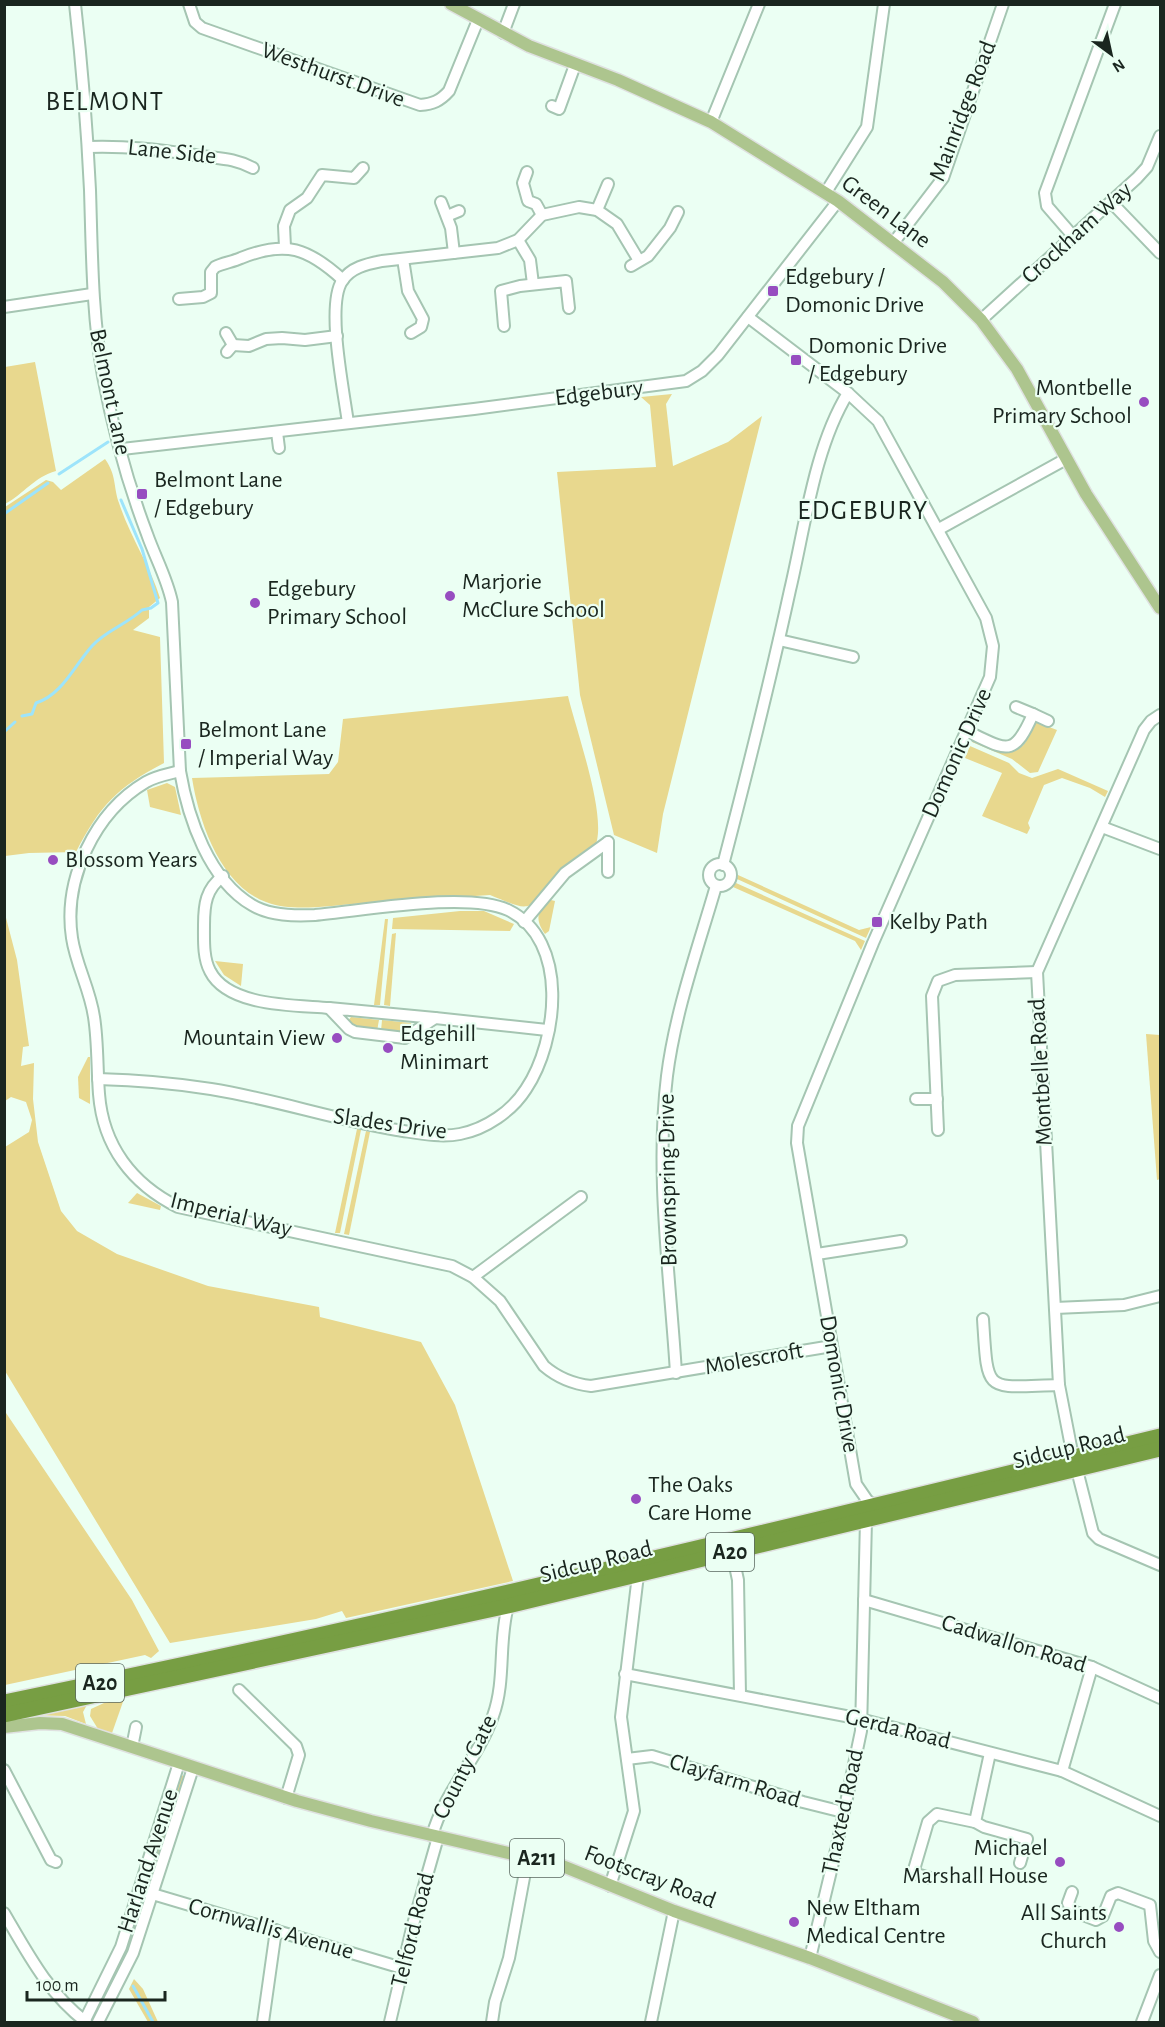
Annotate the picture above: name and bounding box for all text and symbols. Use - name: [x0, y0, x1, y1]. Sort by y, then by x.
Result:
- north arrow: [1081, 24, 1141, 84]
- street label: Westhurst Drive: [258, 38, 408, 112]
- street label: Mainridge Road: [925, 38, 1001, 184]
- text: N: [1110, 56, 1128, 75]
- district label: BELMONT: [46, 88, 165, 115]
- street label: Lane Side: [127, 135, 217, 169]
- street label: Green Lane: [837, 171, 935, 253]
- street label: Crockham Way: [1017, 177, 1137, 289]
- place label: Edgebury / Domonic Drive: [785, 265, 924, 317]
- marker: Edgebury / Domonic Drive: [766, 284, 780, 298]
- street label: Belmont Lane: [85, 327, 135, 457]
- place label: Domonic Drive / Edgebury: [808, 334, 947, 386]
- marker: Domonic Drive / Edgebury: [789, 353, 803, 367]
- street label: Edgebury: [553, 376, 645, 410]
- place label: Montbelle Primary School: [992, 376, 1132, 428]
- marker: Montbelle Primary School: [1137, 395, 1151, 409]
- place label: Belmont Lane / Edgebury: [154, 468, 283, 520]
- marker: Belmont Lane / Edgebury: [135, 487, 149, 501]
- district label: EDGEBURY: [797, 497, 929, 524]
- place label: Marjorie McClure School: [462, 570, 605, 622]
- place label: Edgebury Primary School: [267, 577, 407, 629]
- marker: Marjorie McClure School: [443, 589, 457, 603]
- marker: Edgebury Primary School: [248, 596, 262, 610]
- street label: Domonic Drive: [918, 685, 996, 821]
- place label: Belmont Lane / Imperial Way: [198, 718, 333, 770]
- marker: Belmont Lane / Imperial Way: [179, 737, 193, 751]
- place label: Blossom Years: [65, 848, 198, 872]
- marker: Blossom Years: [46, 853, 60, 867]
- place label: Kelby Path: [889, 910, 988, 934]
- marker: Kelby Path: [870, 915, 884, 929]
- street label: Montbelle Road: [1025, 997, 1057, 1147]
- place label: Edgehill Minimart: [400, 1022, 489, 1074]
- place label: Mountain View: [183, 1026, 325, 1050]
- marker: Mountain View: [330, 1031, 344, 1045]
- marker: Edgehill Minimart: [381, 1041, 395, 1055]
- street label: Brownspring Drive: [654, 1093, 682, 1267]
- street label: Slades Drive: [332, 1104, 448, 1144]
- street label: Imperial Way: [168, 1188, 294, 1242]
- street label: Domonic Drive: [815, 1313, 863, 1455]
- street label: Molescroft: [703, 1339, 805, 1379]
- street label: Sidcup Road: [1010, 1422, 1128, 1474]
- place label: The Oaks Care Home: [648, 1473, 752, 1525]
- marker: The Oaks Care Home: [629, 1492, 643, 1506]
- road number: A20: [706, 1533, 754, 1571]
- street label: Sidcup Road: [537, 1536, 655, 1588]
- street label: Cadwallon Road: [939, 1611, 1089, 1677]
- road number: A20: [76, 1664, 124, 1702]
- street label: Gerda Road: [843, 1704, 953, 1754]
- street label: County Gate: [429, 1711, 501, 1823]
- street label: Thaxted Road: [818, 1747, 868, 1877]
- street label: Clayfarm Road: [666, 1750, 804, 1812]
- street label: Harland Avenue: [113, 1786, 183, 1936]
- place label: Michael Marshall House: [903, 1836, 1048, 1888]
- road number: A211: [510, 1839, 564, 1877]
- street label: Footscray Road: [581, 1841, 719, 1913]
- marker: Michael Marshall House: [1053, 1855, 1067, 1869]
- street label: Telford Road: [387, 1870, 439, 1990]
- street label: Cornwallis Avenue: [186, 1894, 356, 1964]
- place label: New Eltham Medical Centre: [806, 1896, 946, 1948]
- place label: All Saints Church: [1021, 1901, 1107, 1953]
- marker: New Eltham Medical Centre: [787, 1915, 801, 1929]
- marker: All Saints Church: [1112, 1920, 1126, 1934]
- scale bar: [27, 1964, 165, 2002]
- text: 100 m: [36, 1977, 79, 1995]

